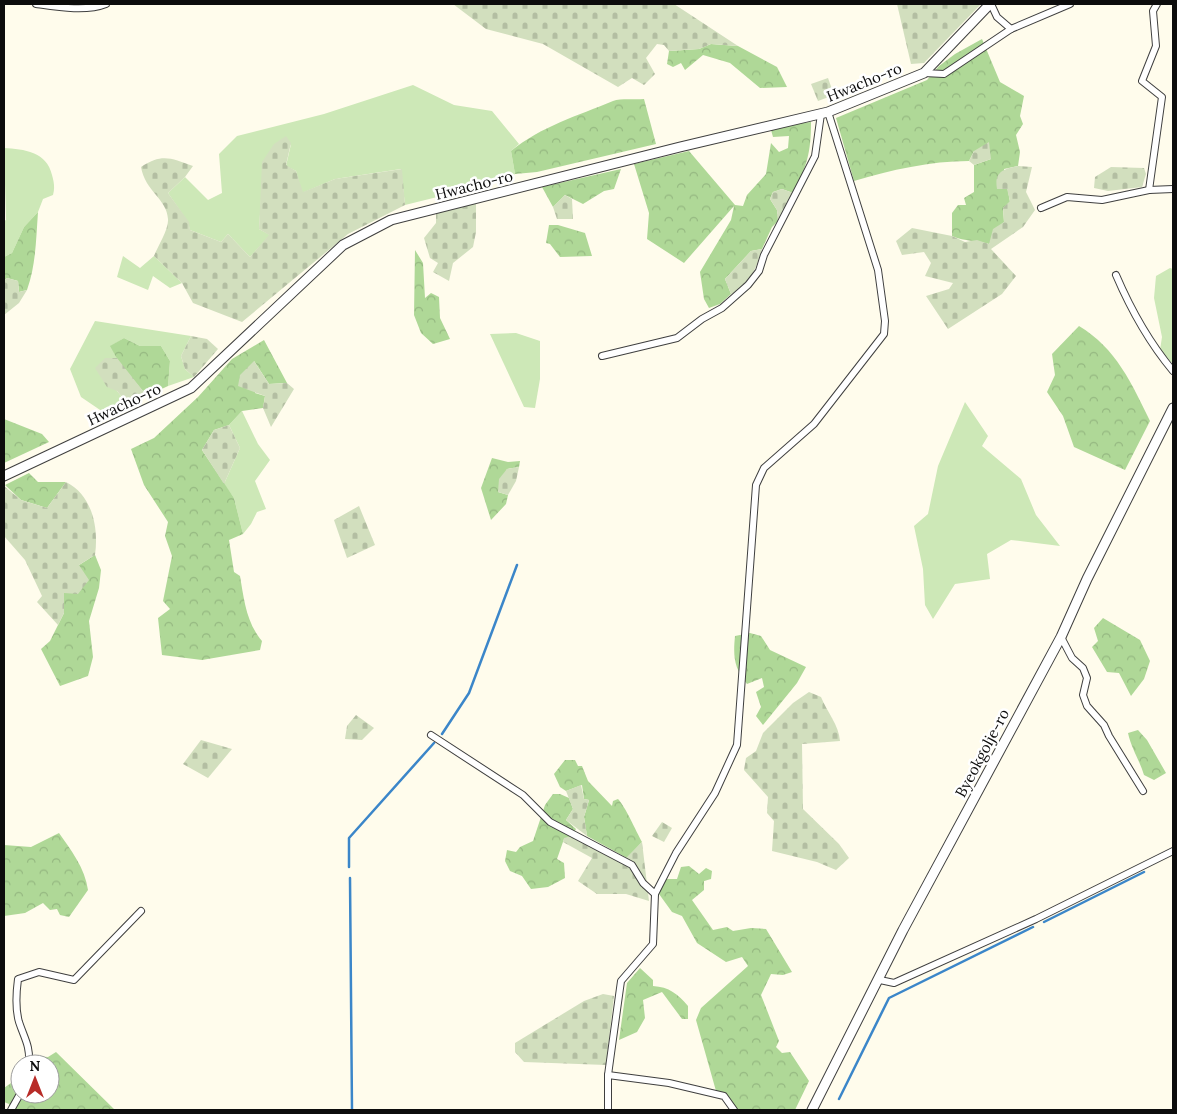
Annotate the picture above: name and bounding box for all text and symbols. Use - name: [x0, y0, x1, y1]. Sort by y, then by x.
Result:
- street label: Hwacho-ro: [824, 58, 905, 106]
- street label: Hwacho-ro: [433, 166, 515, 204]
- street label: Hwacho-ro: [84, 379, 164, 429]
- street label: Byeokgolje-ro: [951, 705, 1013, 800]
- north arrow: [10, 1054, 60, 1104]
- text: N: [30, 1057, 41, 1075]

